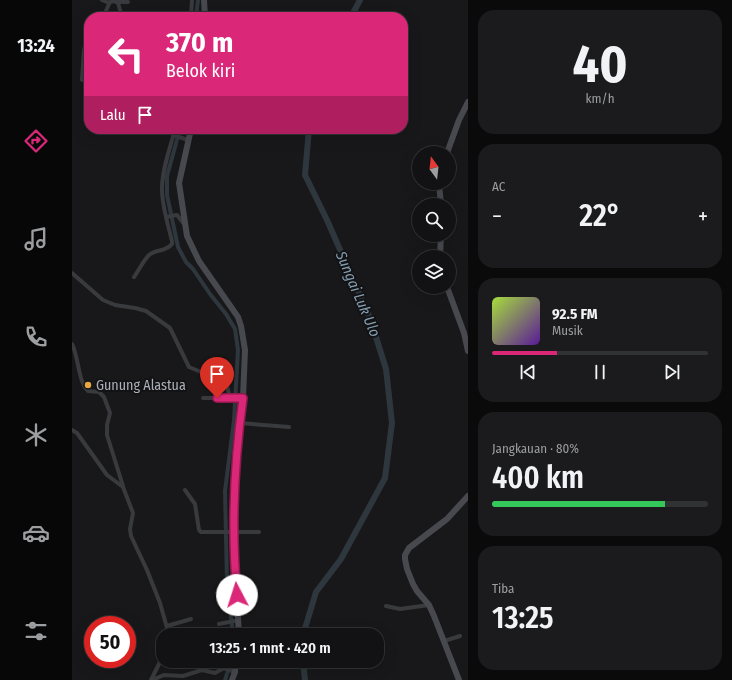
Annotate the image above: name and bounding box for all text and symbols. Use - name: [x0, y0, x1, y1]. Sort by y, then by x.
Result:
- text: 370 m: [166, 26, 233, 59]
- icon: left: [100, 28, 152, 80]
- text: 40: [572, 33, 628, 96]
- text: 13:24: [17, 35, 55, 57]
- text: Belok kiri: [166, 60, 235, 82]
- text: km/h: [586, 91, 615, 106]
- icon: arrive: [134, 104, 156, 126]
- text: Lalu: [100, 106, 126, 124]
- icon: directions: [22, 127, 50, 155]
- north arrow: [412, 146, 456, 190]
- map controls: [412, 146, 456, 294]
- text: AC: [492, 179, 505, 194]
- button: search: [412, 198, 456, 242]
- text: 22°: [579, 198, 621, 234]
- text: −: [492, 203, 502, 230]
- text: +: [698, 203, 708, 230]
- icon: music: [22, 225, 50, 253]
- water label: Sungai Luk Ulo: [331, 248, 384, 340]
- button: layers: [412, 250, 456, 294]
- text: 92.5 FM: [552, 305, 598, 323]
- icon: phone: [22, 323, 50, 351]
- text: Musik: [552, 323, 583, 338]
- pin: [200, 357, 234, 398]
- icon: previous: [517, 361, 539, 383]
- icon: pause: [589, 361, 611, 383]
- icon: next: [661, 361, 683, 383]
- icon: arrive: [206, 363, 228, 385]
- place label: Gunung Alastua: [96, 377, 186, 394]
- marker: Gunung Alastua: [83, 380, 93, 390]
- icon: climate: [22, 421, 50, 449]
- text: Jangkauan · 80%: [492, 441, 579, 456]
- text: 400 km: [492, 460, 584, 496]
- icon: car: [22, 519, 50, 547]
- position arrow: [216, 574, 258, 616]
- text: Tiba: [492, 581, 514, 596]
- text: 13:25: [492, 600, 554, 636]
- speed limit sign: 50: [84, 616, 136, 668]
- icon: filters: [22, 617, 50, 645]
- text: 13:25 · 1 mnt · 420 m: [209, 639, 331, 657]

